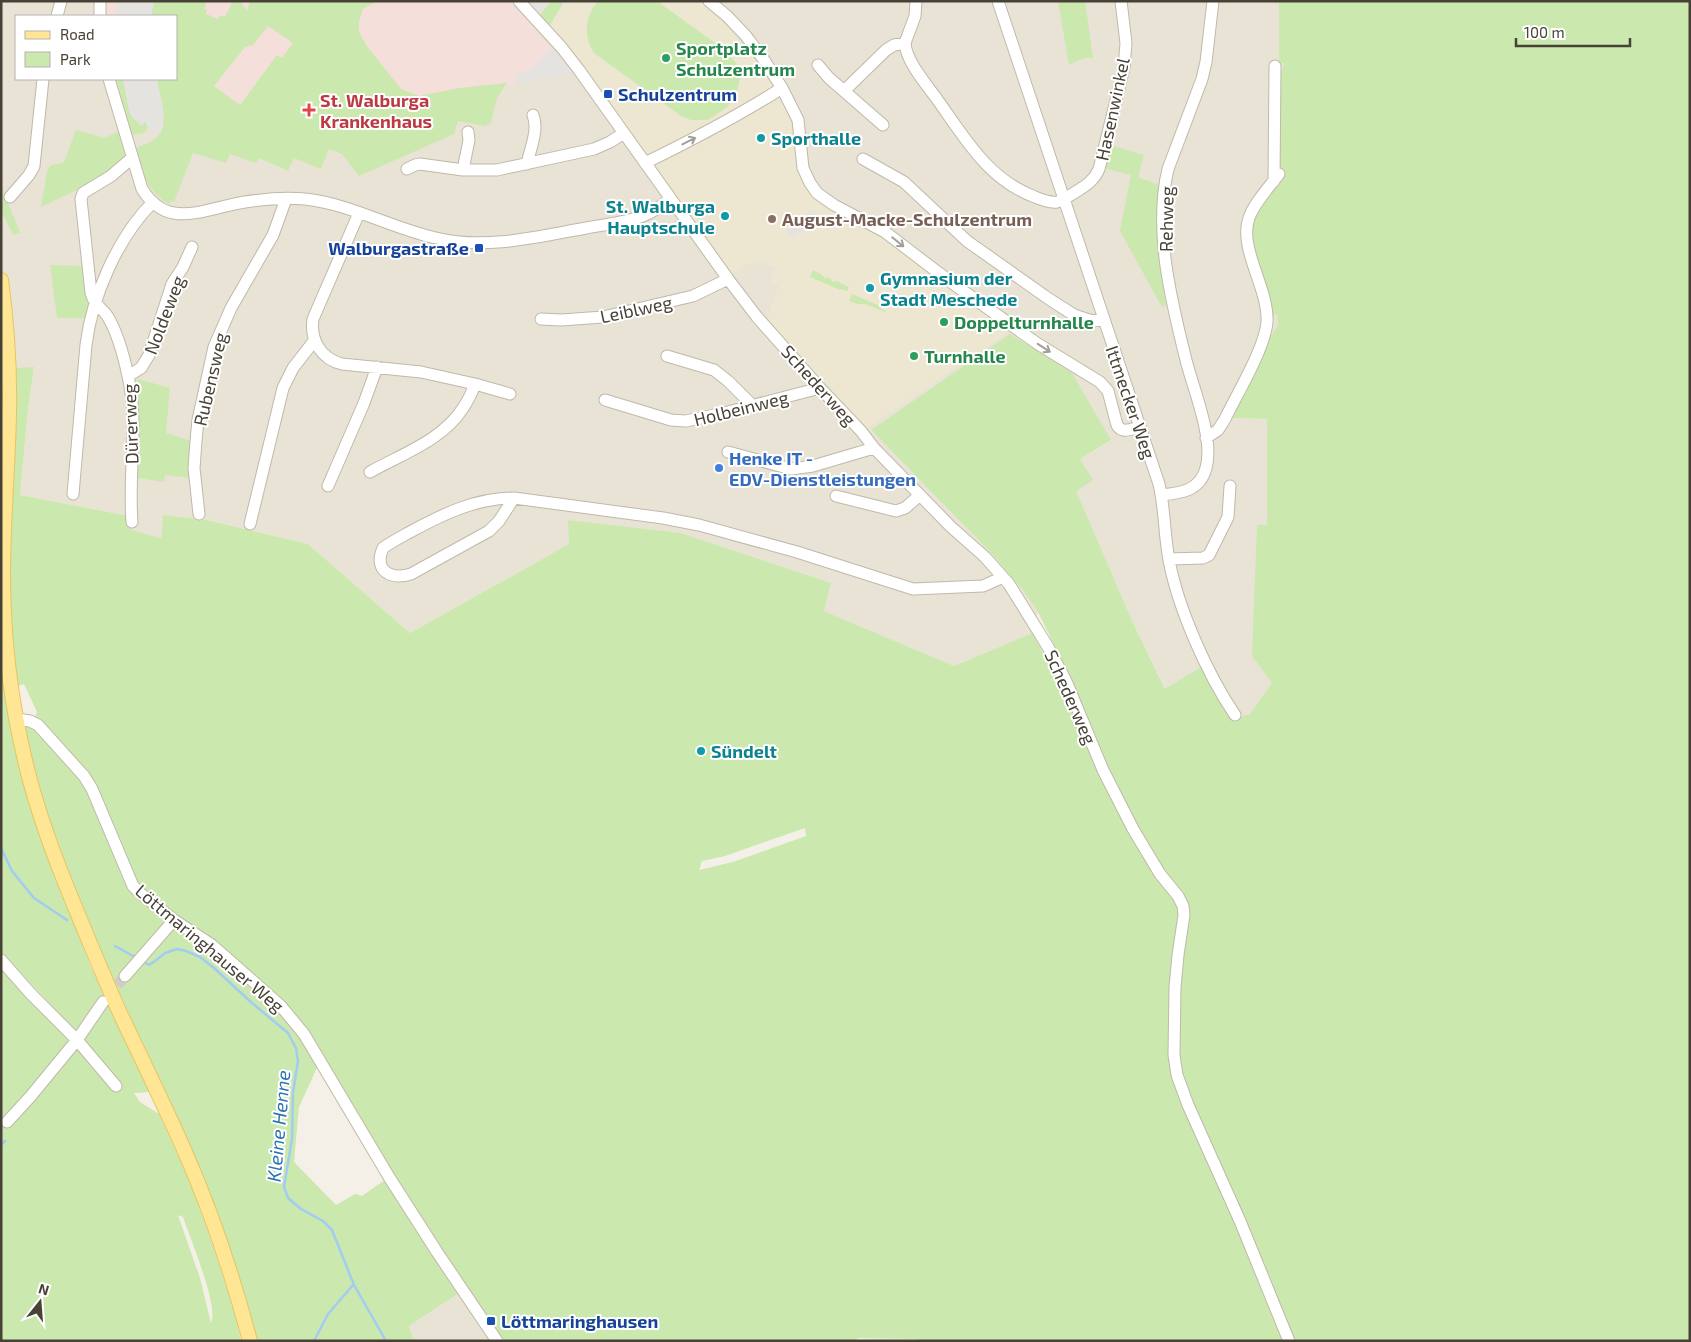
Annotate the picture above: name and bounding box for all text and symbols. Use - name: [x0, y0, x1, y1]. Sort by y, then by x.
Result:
- legend: [15, 15, 178, 80]
- scale bar: [1516, 15, 1630, 47]
- text: 100 m: [1524, 23, 1565, 41]
- text: Road: [60, 25, 95, 43]
- place label: Sportplatz Schulzentrum: [676, 37, 795, 80]
- text: Park: [60, 50, 91, 68]
- marker: Sportplatz Schulzentrum: [660, 52, 672, 64]
- street label: Hasenwinkel: [1090, 55, 1134, 163]
- place label: Schulzentrum: [618, 83, 737, 105]
- marker: Schulzentrum: [602, 88, 614, 100]
- place label: St. Walburga Krankenhaus: [320, 89, 432, 132]
- marker: St. Walburga Krankenhaus: [302, 103, 316, 117]
- place label: Sporthalle: [771, 127, 861, 149]
- marker: Sporthalle: [755, 132, 767, 144]
- one-way arrow: [681, 136, 696, 145]
- street label: Rehweg: [1154, 186, 1178, 252]
- place label: St. Walburga Hauptschule: [606, 195, 715, 238]
- place label: August-Macke-Schulzentrum: [782, 208, 1032, 230]
- marker: St. Walburga Hauptschule: [719, 210, 731, 222]
- marker: August-Macke-Schulzentrum: [766, 213, 778, 225]
- place label: Walburgastraße: [328, 237, 469, 259]
- one-way arrow: [891, 237, 904, 248]
- marker: Walburgastraße: [473, 242, 485, 254]
- place label: Gymnasium der Stadt Meschede: [880, 267, 1017, 310]
- street label: Noldeweg: [139, 272, 189, 358]
- marker: Gymnasium der Stadt Meschede: [864, 282, 876, 294]
- street label: Leiblweg: [598, 291, 674, 327]
- place label: Doppelturnhalle: [954, 311, 1094, 333]
- marker: Doppelturnhalle: [938, 316, 950, 328]
- street label: Rubensweg: [189, 330, 231, 428]
- street label: Schederweg: [777, 340, 861, 430]
- street label: Ittmecker Weg: [1101, 342, 1161, 462]
- one-way arrow: [1036, 343, 1050, 353]
- place label: Turnhalle: [924, 345, 1006, 367]
- marker: Turnhalle: [908, 350, 920, 362]
- street label: Dürerweg: [118, 383, 142, 465]
- street label: Holbeinweg: [691, 386, 791, 430]
- place label: Henke IT - EDV-Dienstleistungen: [729, 447, 916, 490]
- marker: Henke IT - EDV-Dienstleistungen: [713, 462, 725, 474]
- street label: Schederweg: [1040, 647, 1102, 747]
- place label: Sündelt: [711, 740, 778, 762]
- marker: Sündelt: [695, 745, 707, 757]
- street label: Löttmaringhauser Weg: [131, 879, 289, 1017]
- water label: Kleine Henne: [262, 1069, 294, 1183]
- north arrow: [15, 1277, 65, 1327]
- text: N: [37, 1279, 51, 1299]
- place label: Löttmaringhausen: [501, 1310, 658, 1332]
- marker: Löttmaringhausen: [485, 1315, 497, 1327]

